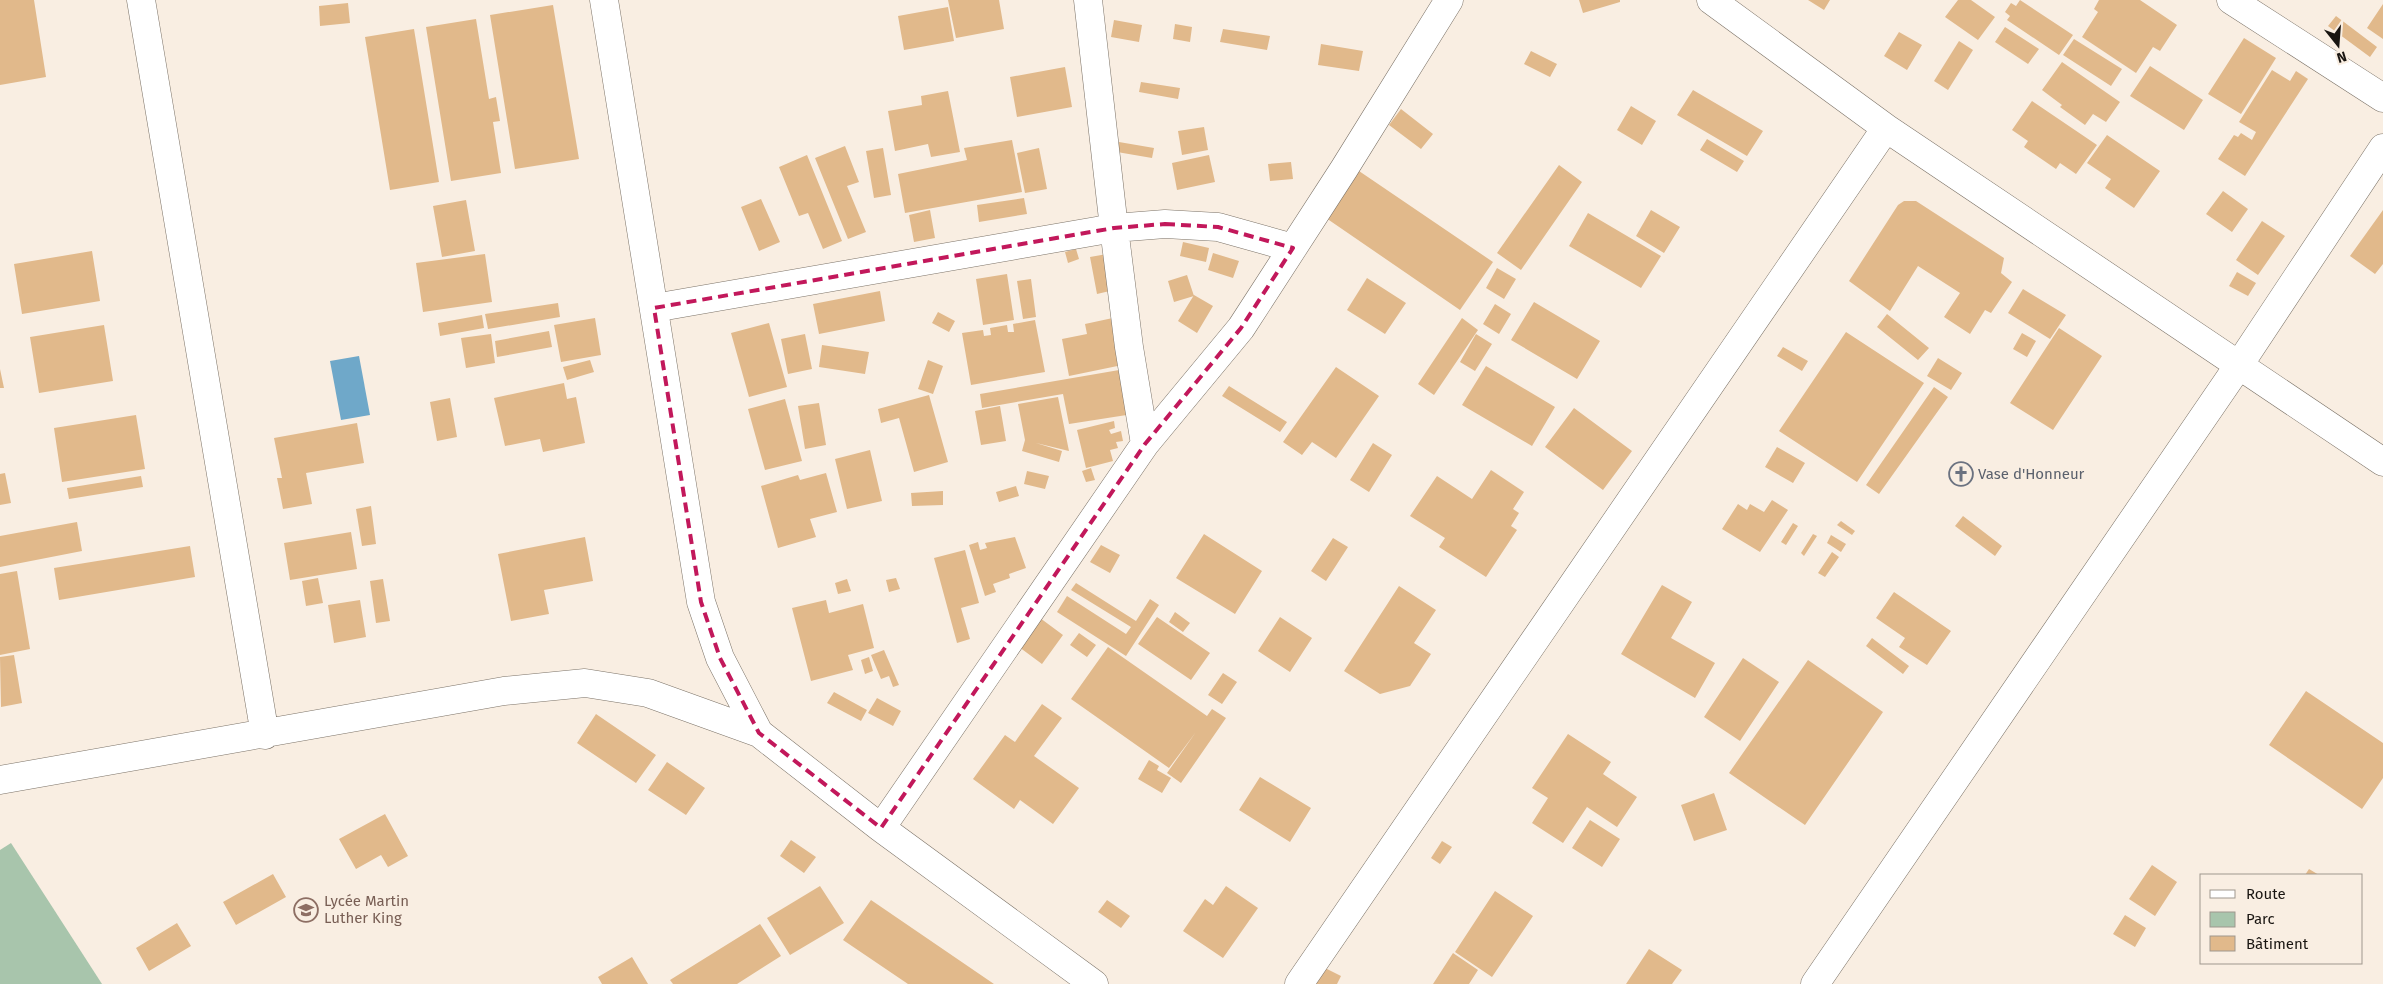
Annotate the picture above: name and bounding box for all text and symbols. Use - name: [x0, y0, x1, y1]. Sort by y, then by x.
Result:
- north arrow: [2313, 20, 2363, 70]
- text: N: [2335, 47, 2349, 66]
- church icon: Vase d'Honneur: [1948, 461, 1974, 487]
- place label: Vase d'Honneur: [1978, 465, 2085, 483]
- legend: [2200, 874, 2363, 964]
- text: Route: [2246, 885, 2286, 903]
- place label: Lycée Martin Luther King: [324, 892, 409, 927]
- school or university icon: Lycée Martin Luther King: [293, 897, 319, 923]
- text: Parc: [2246, 910, 2275, 928]
- text: Bâtiment: [2246, 935, 2309, 953]

